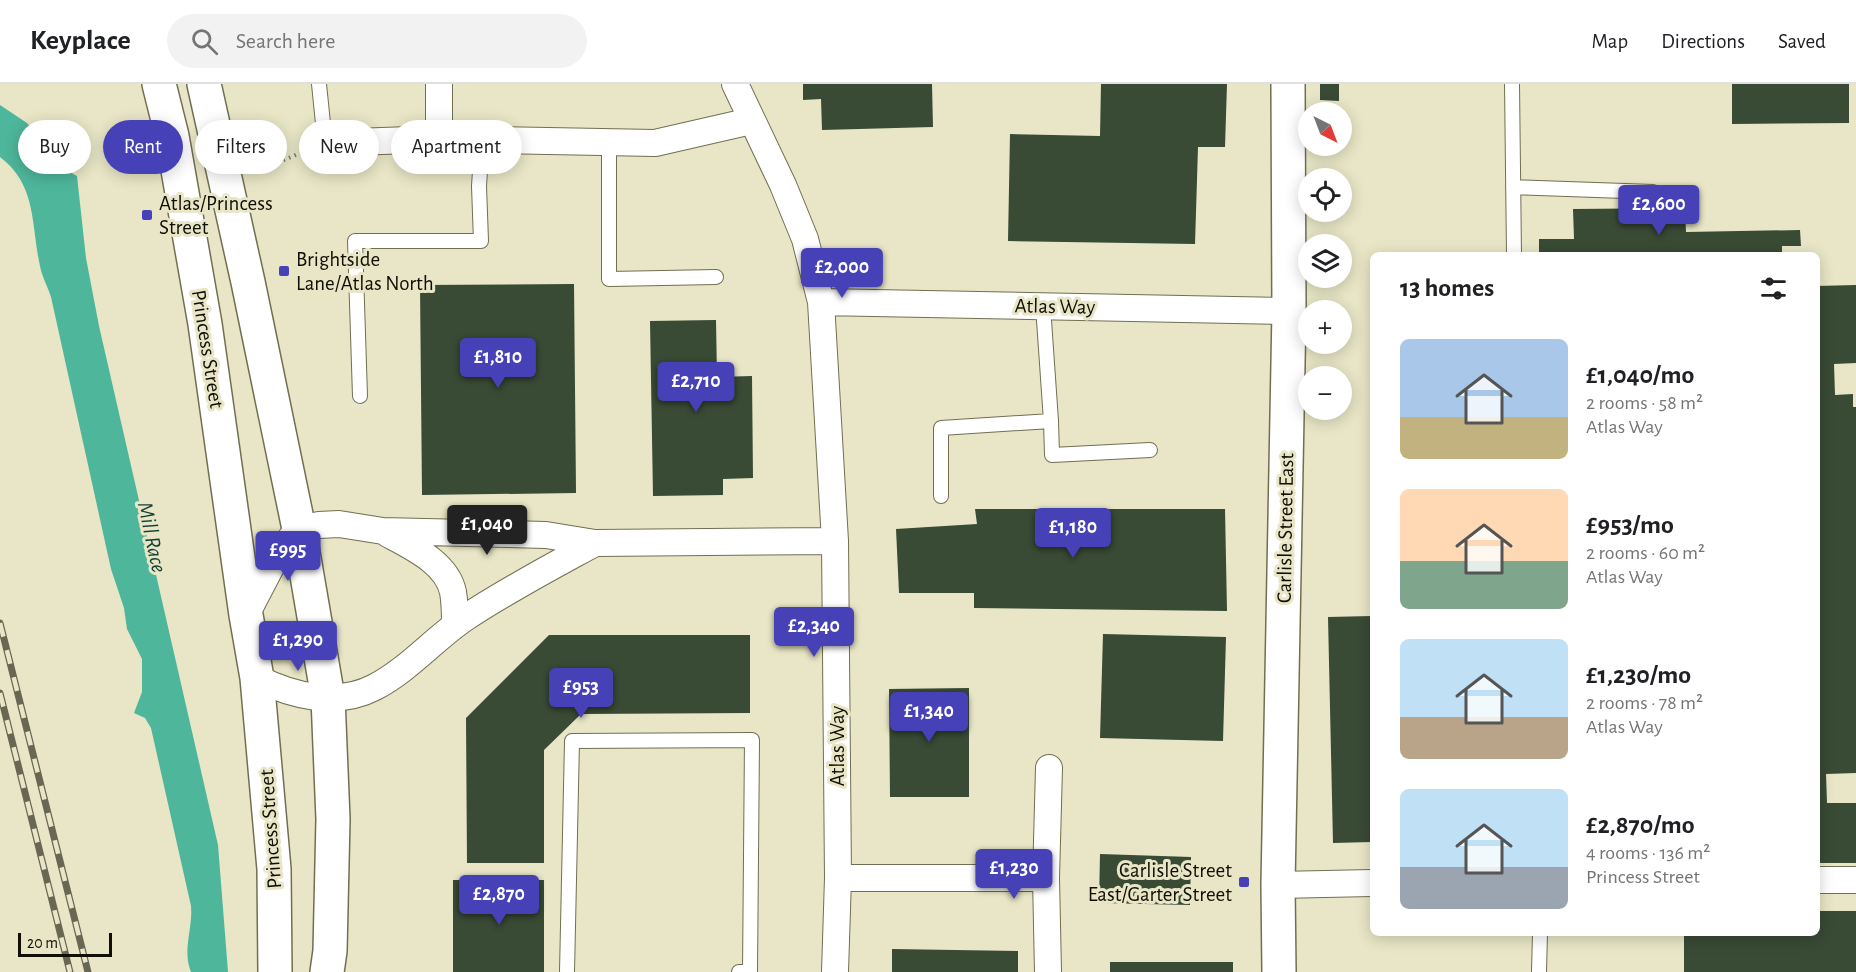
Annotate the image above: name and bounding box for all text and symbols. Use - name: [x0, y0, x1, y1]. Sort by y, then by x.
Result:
- search box: [167, 14, 587, 68]
- icon: search: [188, 25, 221, 58]
- text: Keyplace: [30, 27, 131, 55]
- text: Search here: [236, 30, 335, 52]
- text: Map: [1592, 31, 1628, 52]
- text: Directions: [1661, 31, 1745, 52]
- text: Saved: [1778, 31, 1826, 52]
- north arrow: [1298, 102, 1352, 156]
- map controls: [1298, 102, 1352, 420]
- chip: Buy: [18, 120, 91, 174]
- chip: Rent: [103, 120, 183, 174]
- chip: Filters: [195, 120, 287, 174]
- chip: New: [299, 120, 379, 174]
- chip: Apartment: [391, 120, 522, 174]
- button: locate: [1298, 168, 1352, 222]
- pin: £2,600: [1610, 185, 1708, 236]
- place label: Atlas/Princess Street: [159, 193, 273, 238]
- text: £2,600: [1632, 194, 1686, 214]
- marker: Atlas/Princess Street: [140, 208, 154, 222]
- button: layers: [1298, 234, 1352, 288]
- pin: £2,000: [793, 248, 891, 299]
- place label: Brightside Lane/Atlas North: [296, 249, 434, 294]
- text: £2,000: [815, 257, 869, 277]
- marker: Brightside Lane/Atlas North: [277, 264, 291, 278]
- icon: filters: [1757, 272, 1790, 305]
- text: 13 homes: [1400, 275, 1494, 301]
- street label: Princess Street: [188, 288, 227, 410]
- street label: Atlas Way: [1015, 295, 1095, 318]
- button: +: [1298, 300, 1352, 354]
- pin: £1,810: [449, 338, 547, 389]
- text: £1,810: [474, 347, 522, 367]
- pin: £2,710: [647, 362, 745, 413]
- text: £1,040/mo: [1586, 362, 1694, 388]
- icon: home: [1448, 363, 1520, 435]
- button: −: [1298, 366, 1352, 420]
- text: £2,710: [671, 371, 721, 391]
- text: 2 rooms · 58 m²: [1586, 393, 1703, 413]
- text: Atlas Way: [1586, 417, 1663, 437]
- street label: Carlisle Street East: [1274, 452, 1297, 603]
- water label: Mill Race: [134, 500, 170, 575]
- pin: £1,040: [438, 505, 536, 556]
- pin: £1,180: [1024, 508, 1122, 559]
- text: £953/mo: [1586, 512, 1674, 538]
- icon: home: [1448, 513, 1520, 585]
- text: £1,040: [461, 514, 513, 534]
- text: £1,180: [1049, 517, 1097, 537]
- pin: £995: [252, 531, 324, 582]
- text: £995: [270, 540, 306, 560]
- text: 2 rooms · 60 m²: [1586, 543, 1705, 563]
- text: Atlas Way: [1586, 567, 1663, 587]
- pin: £2,340: [765, 607, 863, 658]
- text: £2,340: [788, 616, 840, 636]
- pin: £1,290: [249, 621, 347, 672]
- text: £1,290: [273, 630, 323, 650]
- text: £1,230/mo: [1586, 662, 1691, 688]
- icon: home: [1448, 663, 1520, 735]
- pin: £953: [545, 668, 617, 719]
- text: £953: [563, 677, 599, 697]
- pin: £1,340: [880, 692, 978, 743]
- text: 2 rooms · 78 m²: [1586, 693, 1703, 713]
- text: £1,340: [904, 701, 954, 721]
- street label: Atlas Way: [827, 706, 848, 786]
- text: Atlas Way: [1586, 717, 1663, 737]
- street label: Princess Street: [256, 768, 285, 889]
- text: £2,870/mo: [1586, 812, 1695, 838]
- icon: home: [1448, 813, 1520, 885]
- text: 4 rooms · 136 m²: [1586, 843, 1710, 863]
- pin: £1,230: [965, 849, 1063, 900]
- text: £1,230: [989, 858, 1039, 878]
- place label: Carlisle Street East/Garter Street: [1088, 860, 1232, 905]
- text: Princess Street: [1586, 867, 1700, 887]
- pin: £2,870: [450, 875, 548, 926]
- marker: Carlisle Street East/Garter Street: [1237, 875, 1251, 889]
- text: £2,870: [473, 884, 525, 904]
- scale bar: [18, 930, 112, 958]
- text: 20 m: [27, 935, 58, 951]

